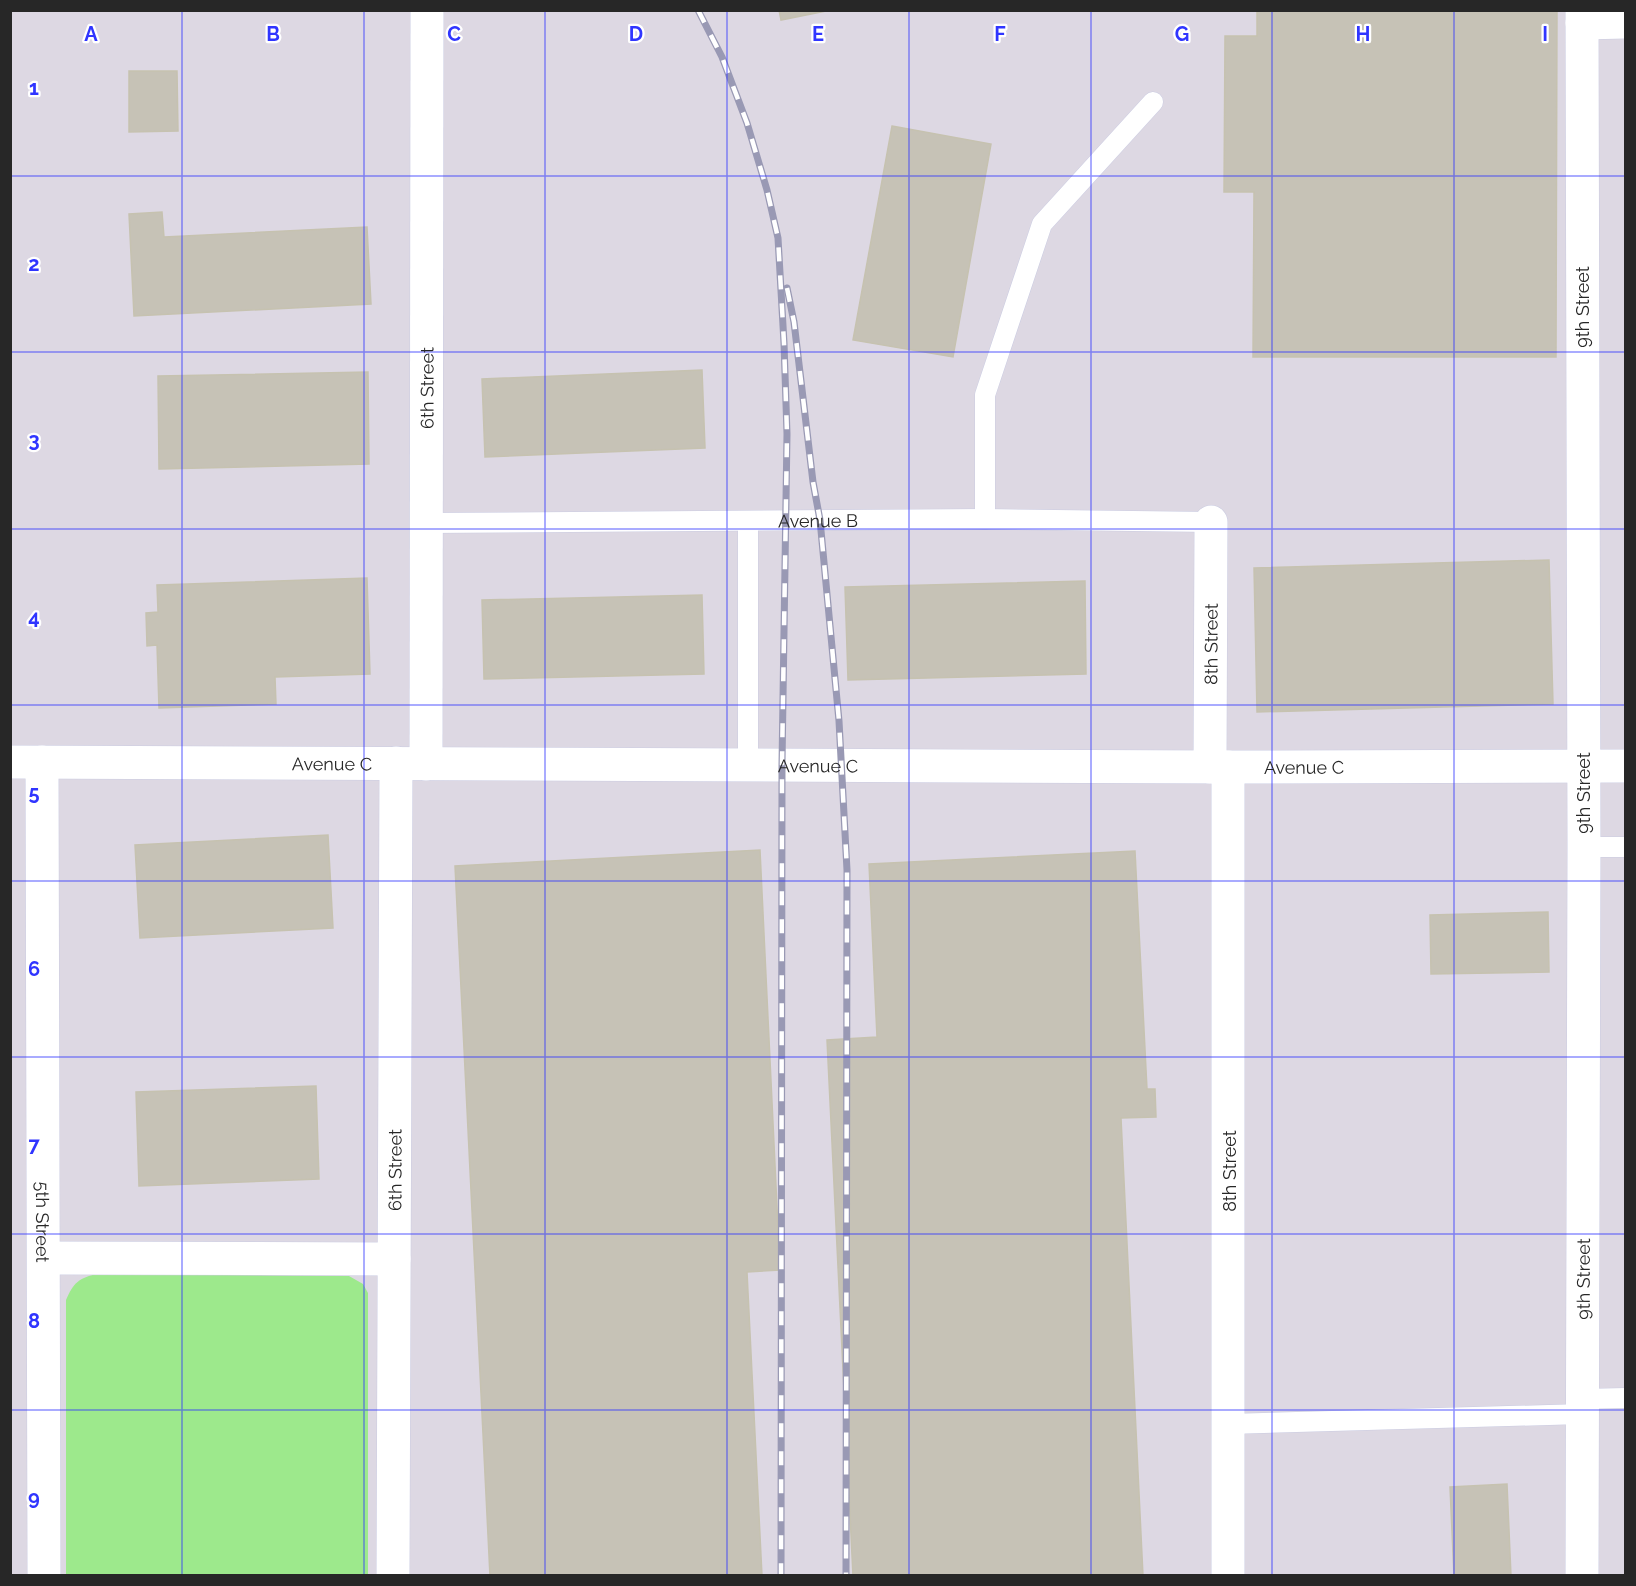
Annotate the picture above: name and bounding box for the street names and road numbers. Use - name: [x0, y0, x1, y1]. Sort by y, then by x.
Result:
- street label: 9th Street: [1572, 266, 1593, 348]
- street label: 6th Street: [416, 347, 437, 429]
- street label: Avenue B: [778, 509, 858, 531]
- street label: 8th Street: [1200, 603, 1221, 685]
- street label: 9th Street: [1573, 752, 1594, 834]
- street label: Avenue C: [292, 753, 372, 774]
- street label: Avenue C: [778, 755, 858, 776]
- street label: Avenue C: [1264, 756, 1344, 777]
- street label: 6th Street: [384, 1129, 405, 1211]
- street label: 8th Street: [1219, 1130, 1240, 1212]
- street label: 5th Street: [33, 1182, 54, 1262]
- street label: 9th Street: [1572, 1238, 1593, 1320]

